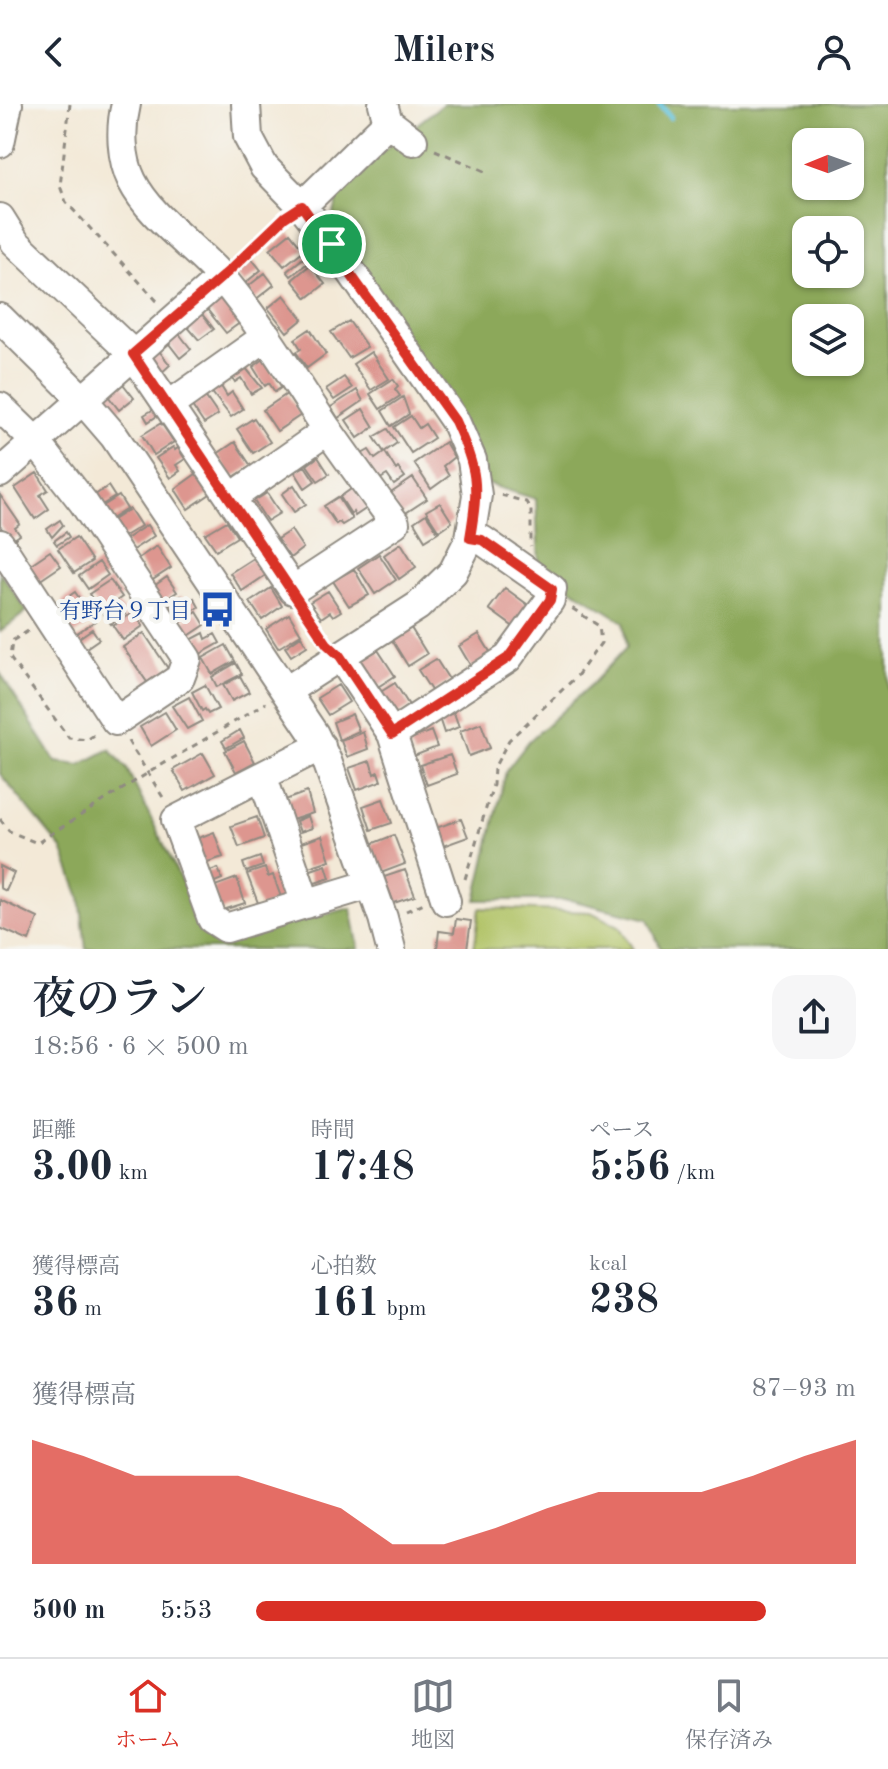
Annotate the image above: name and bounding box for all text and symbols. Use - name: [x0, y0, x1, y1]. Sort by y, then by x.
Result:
- icon: back: [32, 30, 76, 74]
- icon: person: [812, 30, 856, 74]
- text: Milers: [393, 34, 495, 70]
- north arrow: [792, 128, 864, 200]
- map controls: [792, 128, 864, 376]
- pin: [298, 210, 366, 278]
- button: locate: [792, 216, 864, 288]
- icon: arrive: [310, 222, 354, 266]
- button: layers: [792, 304, 864, 376]
- bus stop icon: 有野台９丁目: [198, 591, 236, 629]
- place label: 有野台９丁目: [59, 599, 191, 623]
- button: share: [772, 975, 856, 1059]
- text: 夜のラン: [32, 979, 208, 1023]
- text: 18:56 · 6 × 500 m: [32, 1034, 249, 1060]
- text: 距離: [32, 1120, 76, 1142]
- text: 時間: [311, 1120, 355, 1142]
- text: ペース: [589, 1120, 654, 1142]
- text: 3.00: [32, 1149, 113, 1189]
- text: 17:48: [311, 1149, 415, 1189]
- text: 5:56: [589, 1149, 670, 1189]
- text: km: [113, 1162, 148, 1184]
- text: /km: [670, 1162, 715, 1184]
- text: kcal: [589, 1253, 627, 1275]
- text: 獲得標高: [32, 1256, 120, 1278]
- text: 心拍数: [311, 1256, 377, 1278]
- text: 238: [589, 1282, 659, 1322]
- text: 36: [32, 1285, 78, 1325]
- text: 161: [311, 1285, 380, 1325]
- text: m: [78, 1298, 102, 1320]
- text: bpm: [380, 1298, 427, 1320]
- text: 87–93 m: [752, 1376, 856, 1402]
- text: 獲得標高: [32, 1383, 136, 1409]
- text: 500 m: [32, 1598, 105, 1624]
- text: 5:53: [160, 1598, 213, 1624]
- tab: ホーム: [115, 1674, 181, 1755]
- tab: 地図: [411, 1674, 455, 1755]
- tab: 保存済み: [685, 1674, 773, 1755]

